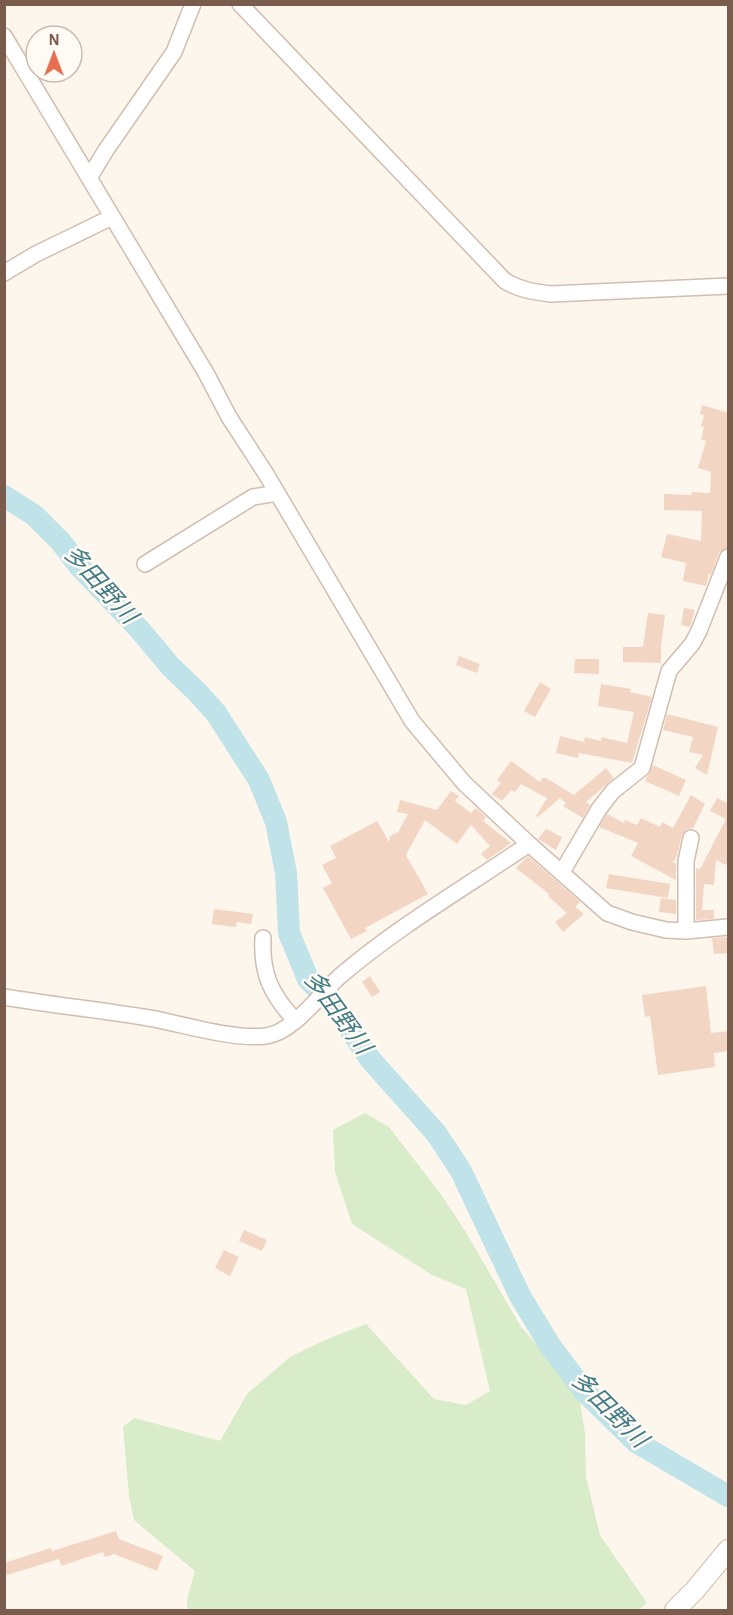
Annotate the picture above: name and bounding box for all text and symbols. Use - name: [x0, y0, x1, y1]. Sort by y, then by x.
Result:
- north arrow: [24, 24, 84, 84]
- text: N: [48, 32, 60, 48]
- water label: 多田野川: [59, 540, 145, 631]
- water label: 多田野川: [299, 966, 378, 1061]
- water label: 多田野川: [567, 1366, 655, 1455]

